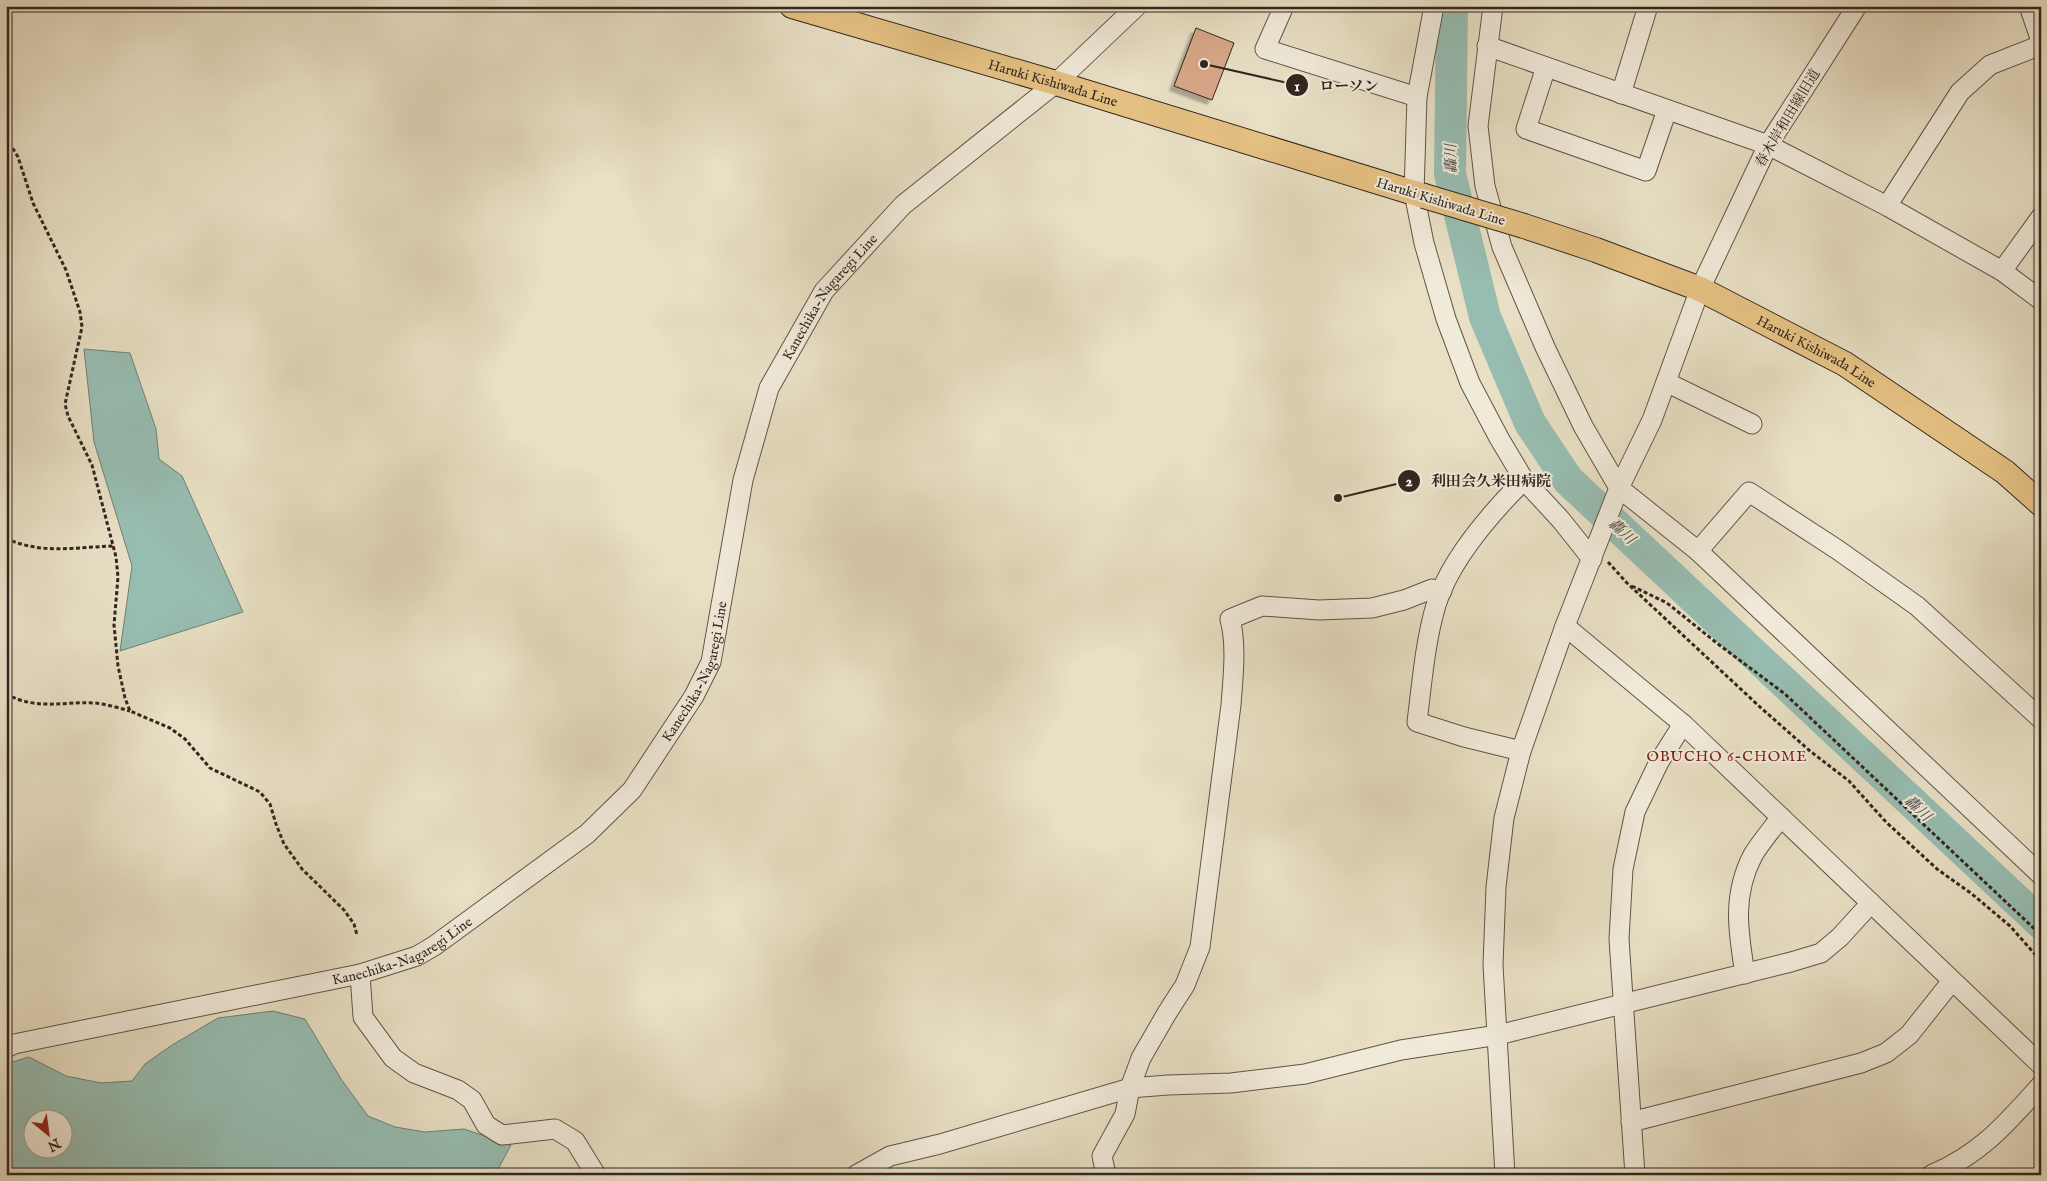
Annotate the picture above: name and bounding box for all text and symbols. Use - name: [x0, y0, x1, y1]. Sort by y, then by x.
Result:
- street label: Haruki Kishiwada Line: [986, 56, 1120, 112]
- street label: 春木岸和田線旧道: [1751, 66, 1824, 171]
- callout: ローソン: [1284, 70, 1389, 100]
- text: 1: [1294, 77, 1300, 96]
- text: ローソン: [1319, 77, 1379, 96]
- water label: 轟川: [1441, 142, 1462, 174]
- street label: Haruki Kishiwada Line: [1374, 174, 1508, 230]
- street label: Kanechika-Nagaregi Line: [779, 230, 882, 364]
- street label: Haruki Kishiwada Line: [1753, 312, 1880, 393]
- callout: 利田会久米田病院: [1396, 466, 1561, 496]
- text: 2: [1405, 472, 1413, 491]
- text: 利田会久米田病院: [1431, 472, 1551, 491]
- water label: 轟川: [1604, 514, 1641, 550]
- street label: Kanechika-Nagaregi Line: [658, 599, 732, 746]
- district label: OBUCHO 6-CHOME: [1646, 747, 1808, 766]
- water label: 轟川: [1900, 791, 1937, 827]
- street label: Kanechika-Nagaregi Line: [331, 913, 476, 989]
- north arrow: [22, 1108, 72, 1158]
- text: N: [44, 1133, 64, 1155]

